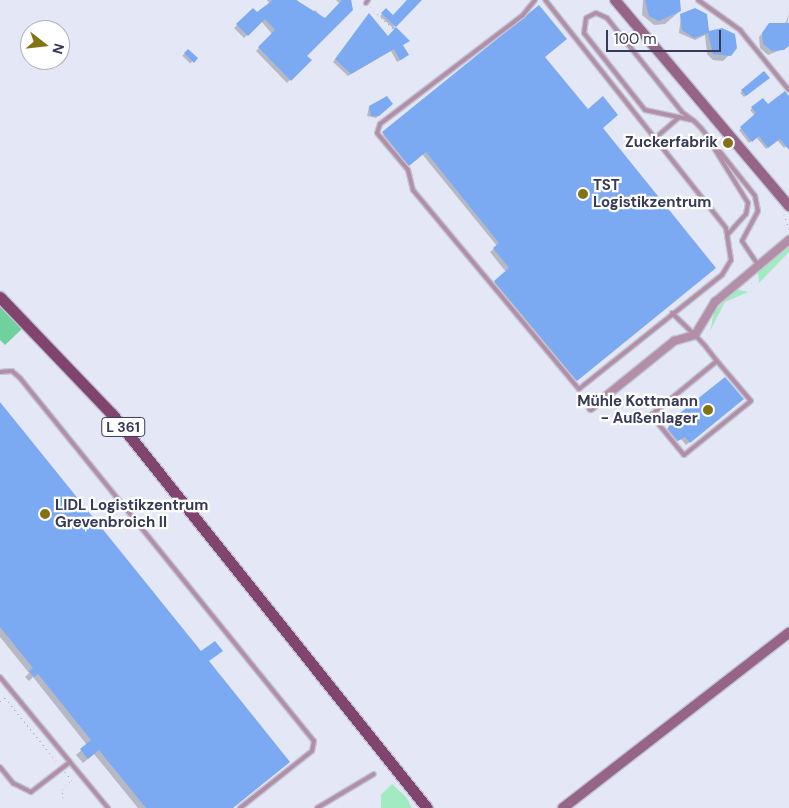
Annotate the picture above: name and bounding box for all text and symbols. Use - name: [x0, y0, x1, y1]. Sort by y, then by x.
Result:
- north arrow: [20, 20, 70, 70]
- scale bar: [609, 20, 724, 52]
- text: 100 m: [614, 29, 657, 49]
- text: N: [48, 41, 69, 56]
- place label: Zuckerfabrik: [625, 134, 718, 152]
- marker: Zuckerfabrik: [722, 137, 734, 149]
- place label: TST Logistikzentrum: [593, 176, 711, 211]
- marker: TST Logistikzentrum: [577, 188, 589, 200]
- place label: Mühle Kottmann - Außenlager: [577, 392, 698, 427]
- marker: Mühle Kottmann - Außenlager: [702, 404, 714, 416]
- road number: L 361: [100, 416, 146, 438]
- place label: LIDL Logistikzentrum Grevenbroich II: [55, 496, 208, 531]
- marker: LIDL Logistikzentrum Grevenbroich II: [39, 508, 51, 520]

